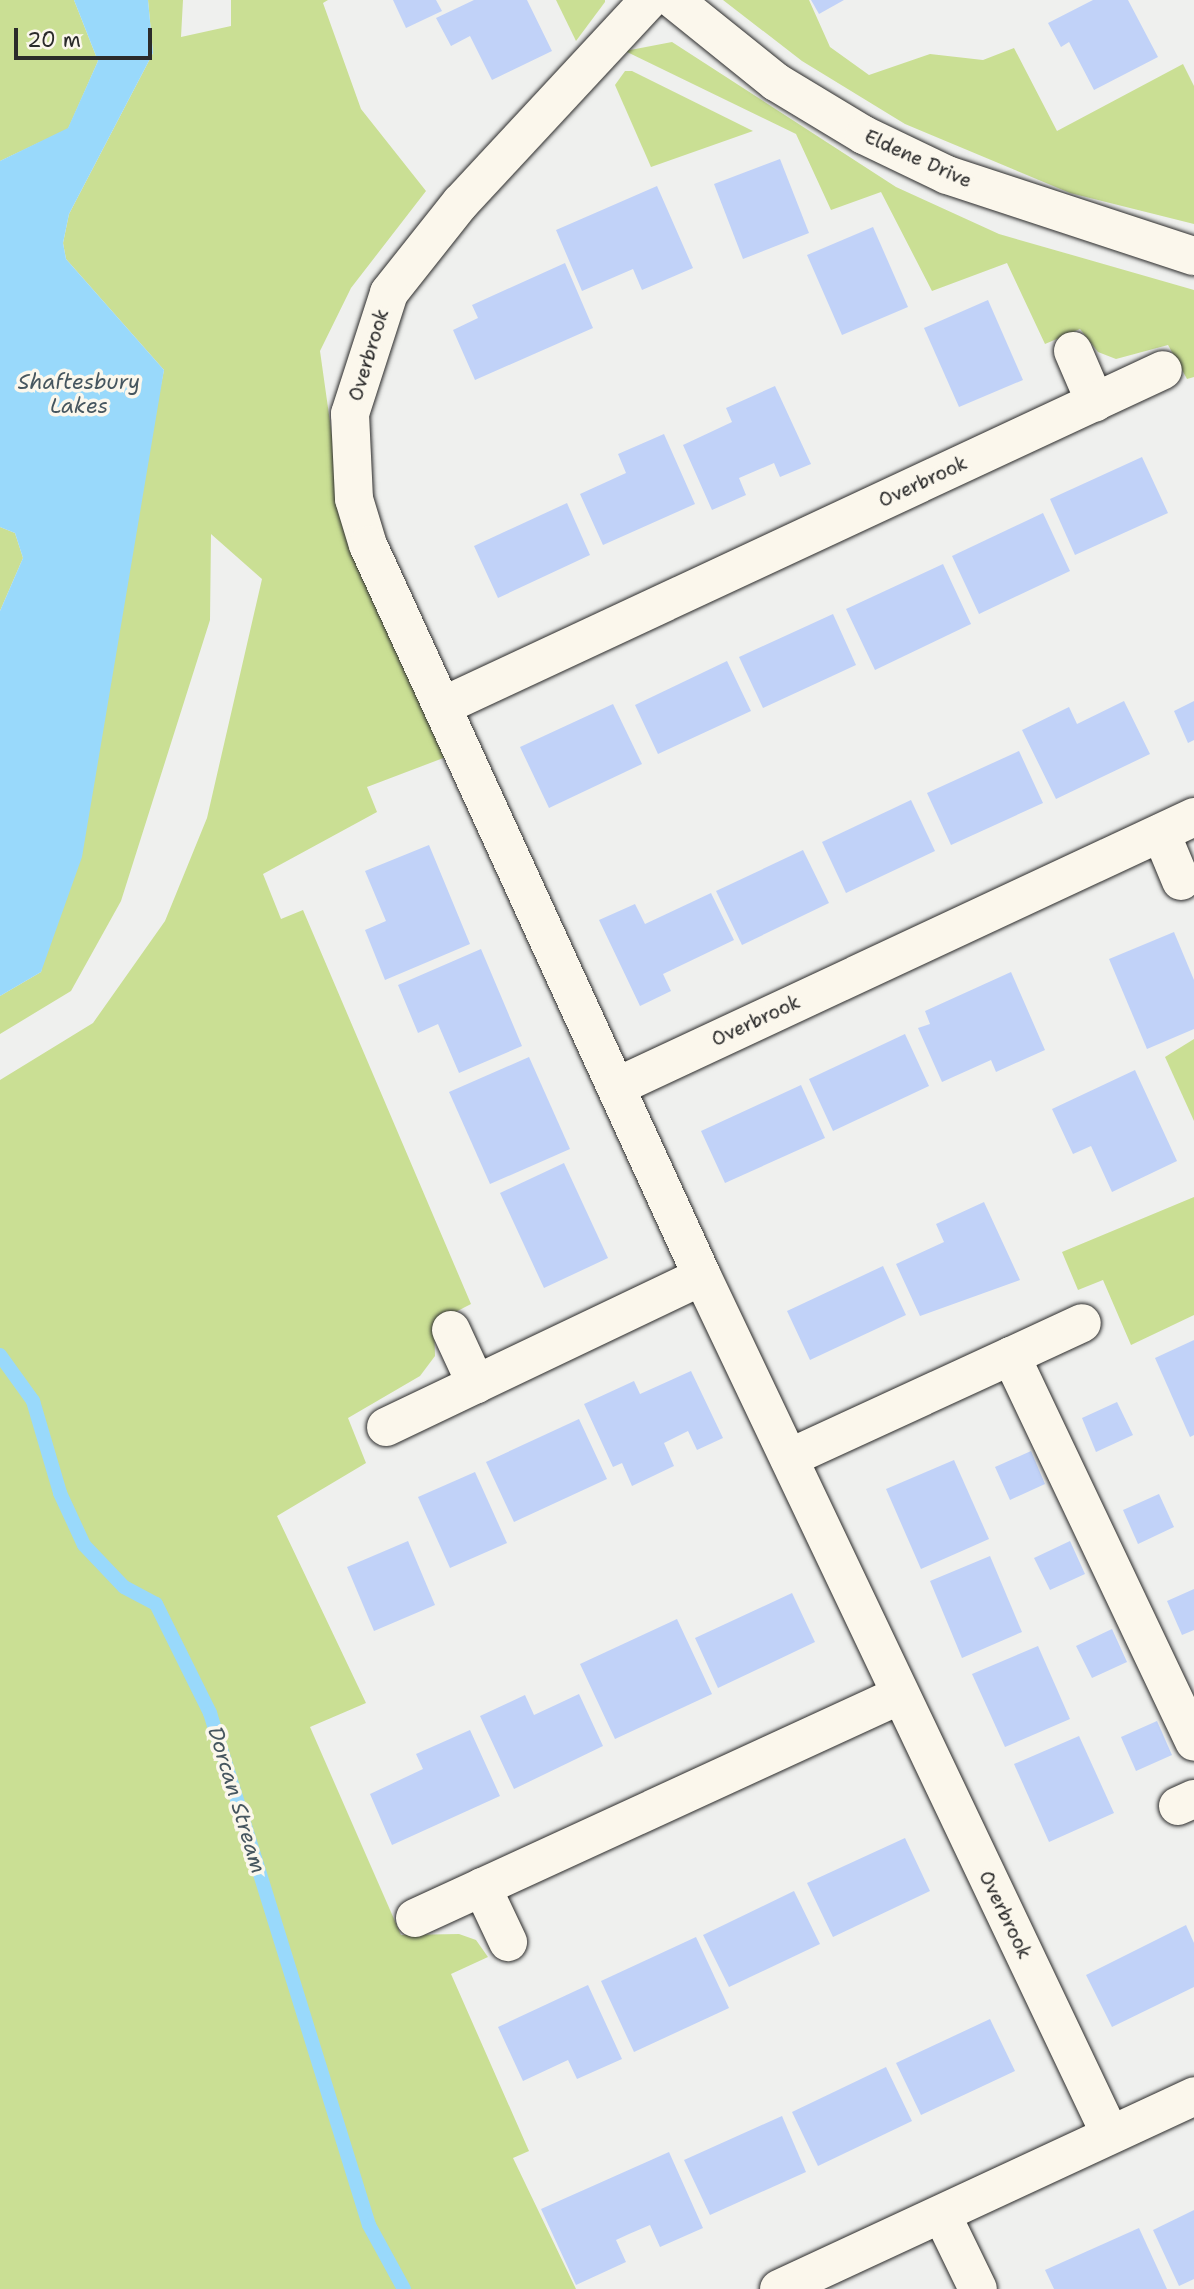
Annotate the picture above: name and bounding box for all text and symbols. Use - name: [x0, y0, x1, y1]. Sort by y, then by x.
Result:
- scale bar: [18, 14, 156, 58]
- text: 20 m: [27, 26, 81, 54]
- street label: Eldene Drive: [861, 125, 975, 193]
- street label: Overbrook: [344, 306, 394, 404]
- water label: Shaftesbury Lakes: [18, 369, 140, 419]
- street label: Overbrook: [875, 452, 971, 512]
- street label: Overbrook: [708, 991, 804, 1051]
- water label: Dorcan Stream: [203, 1723, 271, 1877]
- street label: Overbrook: [974, 1867, 1036, 1963]

